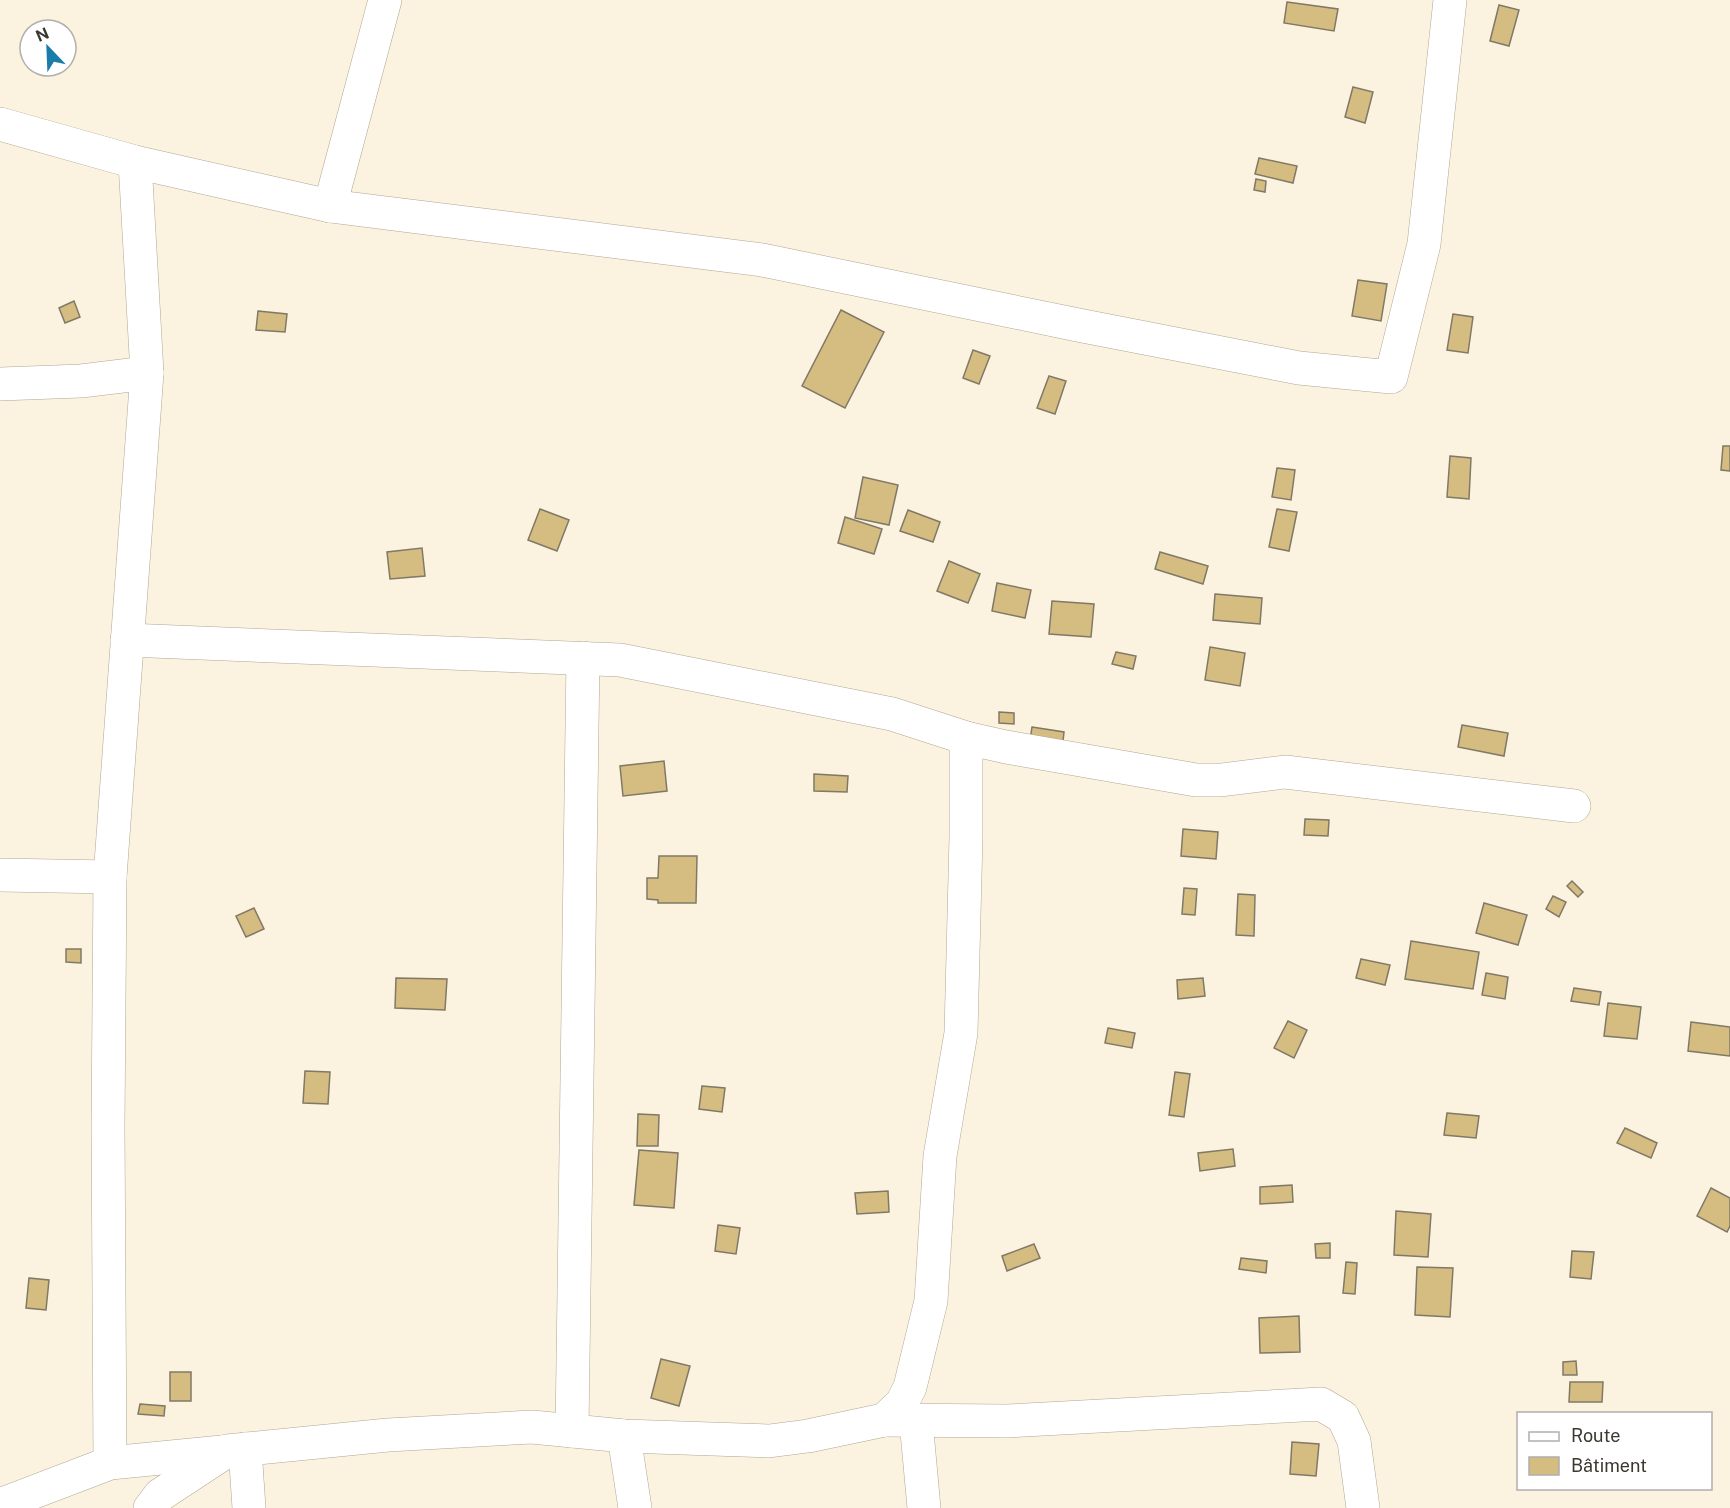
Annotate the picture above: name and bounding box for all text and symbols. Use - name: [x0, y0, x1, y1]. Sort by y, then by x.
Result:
- north arrow: [18, 18, 78, 78]
- text: N: [33, 23, 52, 46]
- legend: [1517, 1412, 1712, 1490]
- text: Route: [1571, 1425, 1620, 1446]
- text: Bâtiment: [1571, 1455, 1647, 1476]

